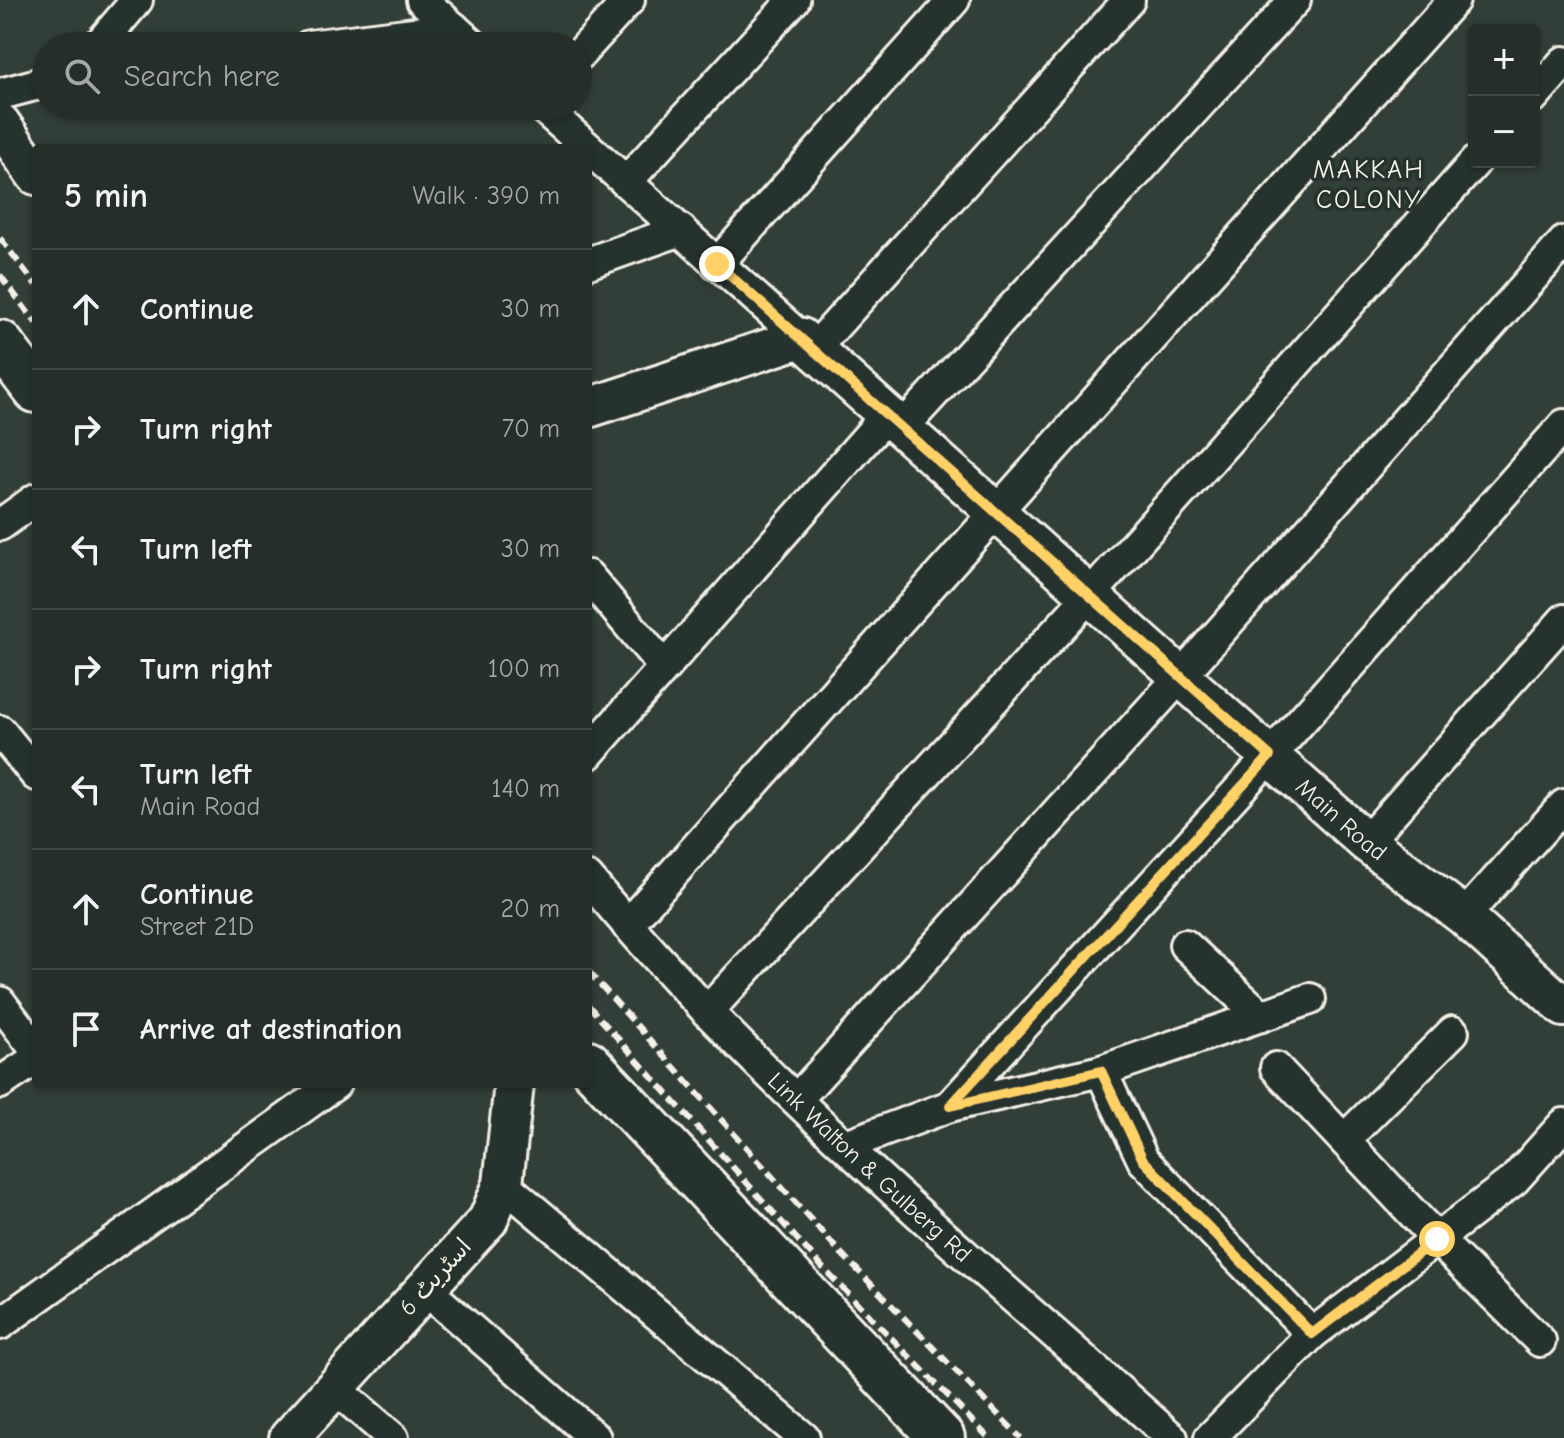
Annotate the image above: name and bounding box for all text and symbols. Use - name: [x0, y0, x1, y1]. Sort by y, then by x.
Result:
- map controls: [1468, 24, 1540, 168]
- button: +: [1468, 24, 1540, 96]
- search box: [32, 32, 592, 120]
- icon: search: [60, 54, 104, 98]
- text: Search here: [124, 59, 280, 94]
- button: −: [1468, 96, 1540, 168]
- district label: MAKKAH COLONY: [1313, 155, 1425, 215]
- text: 5 min: [64, 176, 148, 216]
- text: Walk · 390 m: [413, 181, 560, 211]
- route end: [699, 246, 735, 282]
- icon: ahead: [64, 287, 108, 331]
- text: Continue: [140, 292, 254, 327]
- text: 30 m: [501, 294, 560, 324]
- icon: right: [64, 407, 108, 451]
- text: Turn right: [140, 412, 272, 447]
- text: 70 m: [502, 414, 560, 444]
- icon: left: [64, 527, 108, 571]
- text: Turn left: [140, 532, 252, 567]
- text: 30 m: [501, 534, 560, 564]
- icon: right: [64, 647, 108, 691]
- text: Turn right: [140, 652, 272, 687]
- text: 100 m: [488, 654, 560, 684]
- text: Turn left: [140, 757, 252, 792]
- icon: left: [64, 767, 108, 811]
- street label: Main Road: [1290, 772, 1392, 867]
- text: 140 m: [491, 774, 560, 804]
- text: Main Road: [140, 792, 260, 822]
- text: Continue: [140, 877, 254, 912]
- icon: ahead: [64, 887, 108, 931]
- text: 20 m: [500, 894, 560, 924]
- text: Street 21D: [140, 912, 254, 942]
- icon: arrive: [64, 1007, 108, 1051]
- text: Arrive at destination: [140, 1012, 402, 1047]
- street label: Link Walton & Gulberg Rd: [762, 1066, 977, 1268]
- route start: [1419, 1221, 1455, 1257]
- street label: اسٹریٹ 6: [393, 1233, 477, 1321]

